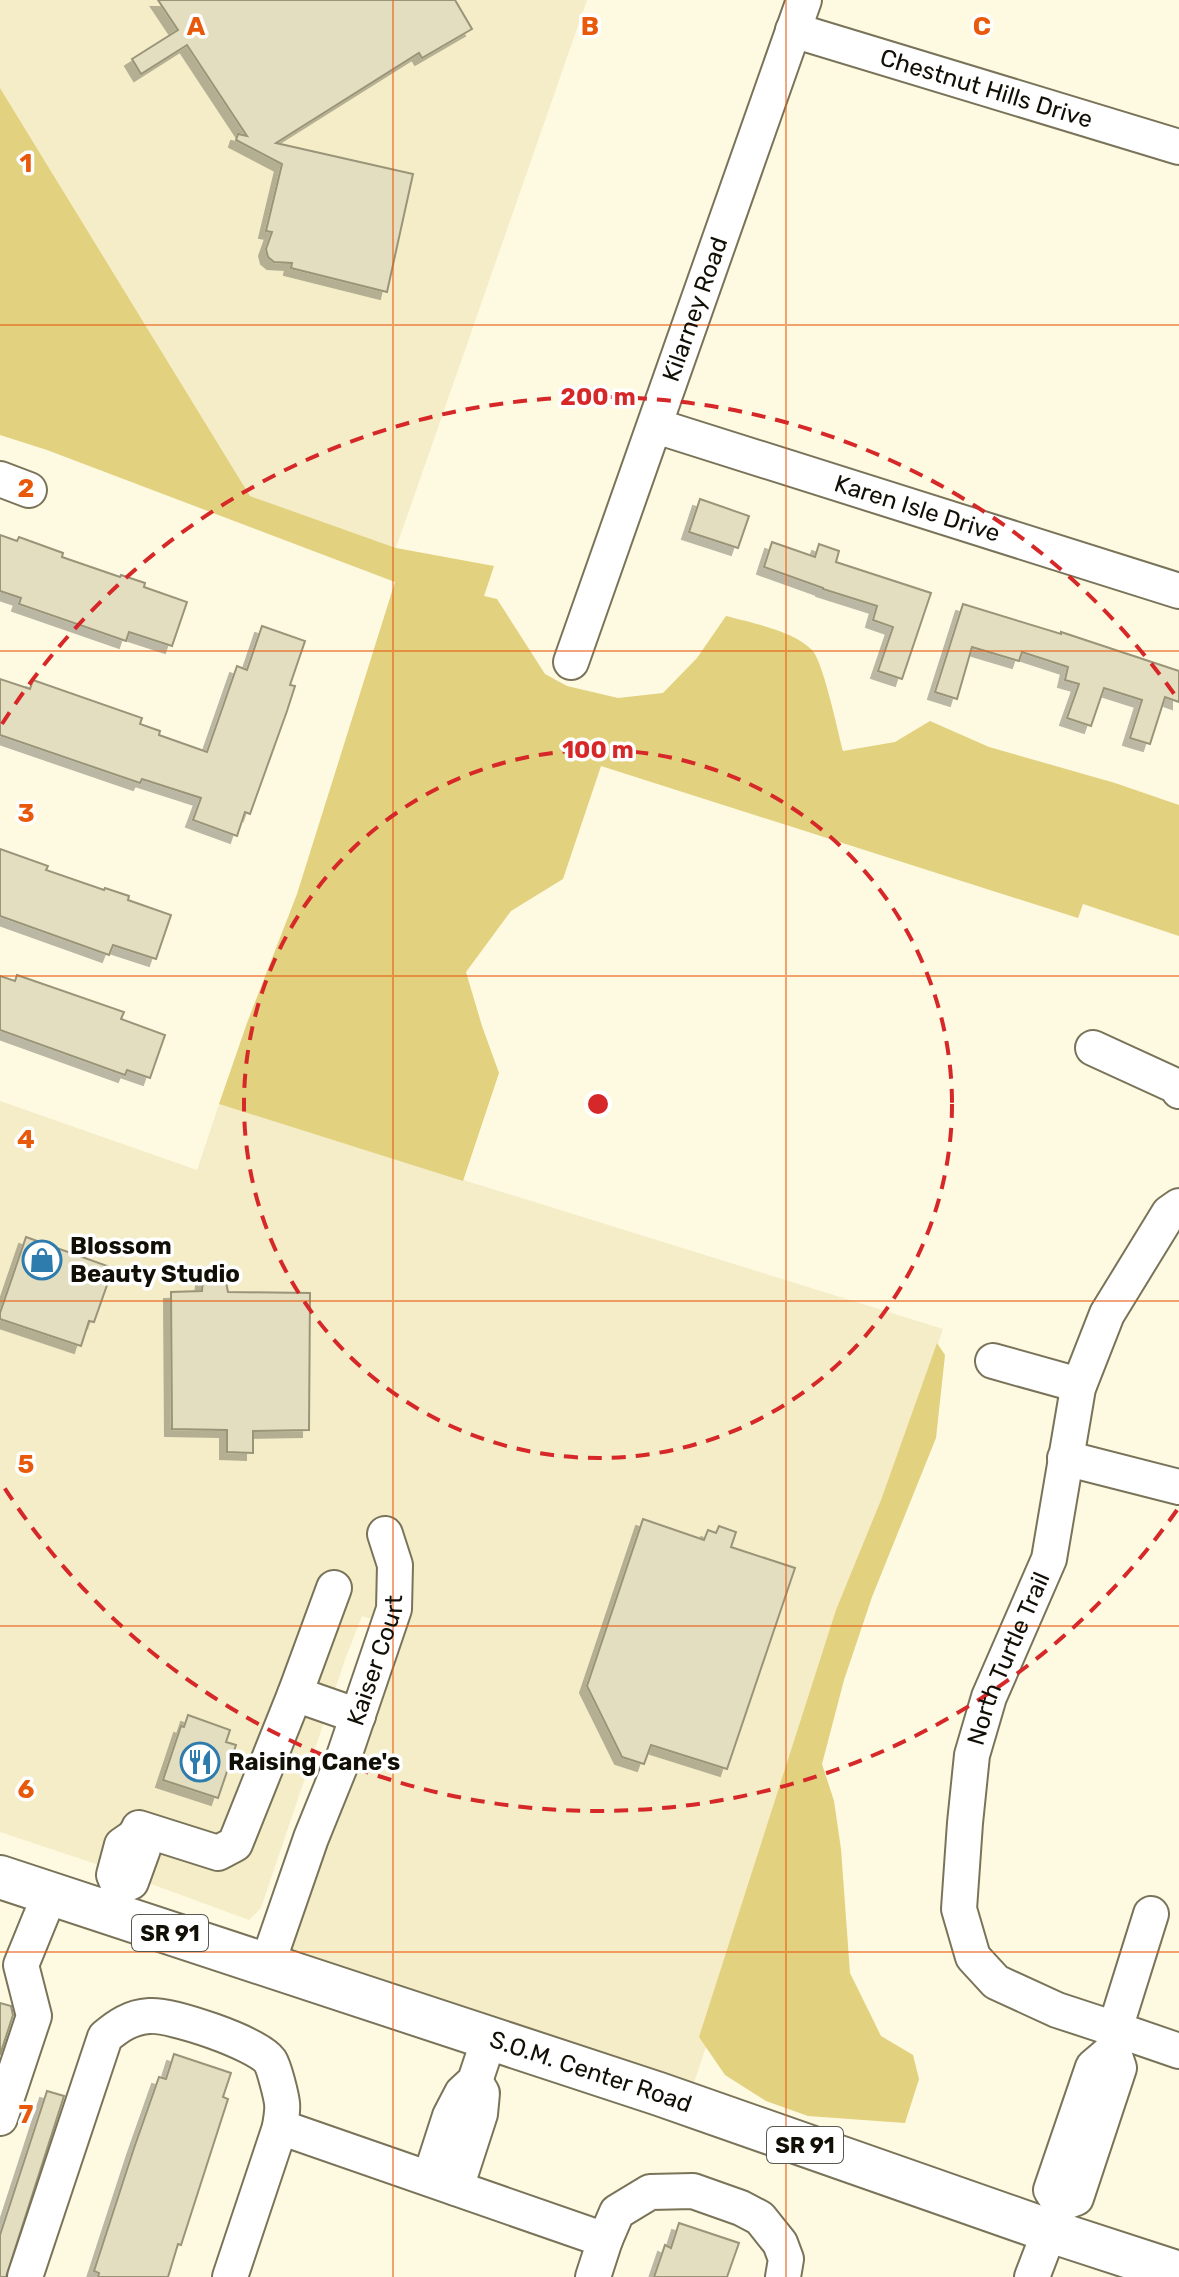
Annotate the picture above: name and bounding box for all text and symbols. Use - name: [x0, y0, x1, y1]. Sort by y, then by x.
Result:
- text: A: [187, 11, 206, 42]
- text: B: [581, 11, 599, 42]
- text: C: [973, 11, 991, 42]
- street label: Chestnut Hills Drive: [877, 43, 1096, 134]
- text: 1: [20, 148, 32, 179]
- street label: Kilarney Road: [657, 233, 734, 385]
- text: 200 m: [560, 383, 636, 411]
- street label: Karen Isle Drive: [831, 469, 1004, 548]
- text: 2: [18, 473, 34, 504]
- text: 100 m: [562, 736, 634, 764]
- text: 3: [17, 798, 35, 829]
- centre of rings: [584, 1090, 612, 1118]
- text: 4: [17, 1124, 35, 1155]
- place label: Blossom Beauty Studio: [70, 1232, 240, 1288]
- shop icon: Blossom Beauty Studio: [21, 1239, 63, 1281]
- text: 5: [18, 1449, 34, 1480]
- street label: North Turtle Trail: [962, 1568, 1056, 1748]
- street label: Kaiser Court: [341, 1595, 408, 1729]
- restaurant icon: Raising Cane's: [179, 1741, 221, 1783]
- place label: Raising Cane's: [228, 1748, 400, 1776]
- text: 6: [18, 1774, 35, 1805]
- road number: SR 91: [132, 1915, 208, 1951]
- street label: S.O.M. Center Road: [486, 2025, 696, 2118]
- text: 7: [19, 2099, 34, 2130]
- road number: SR 91: [767, 2127, 843, 2163]

